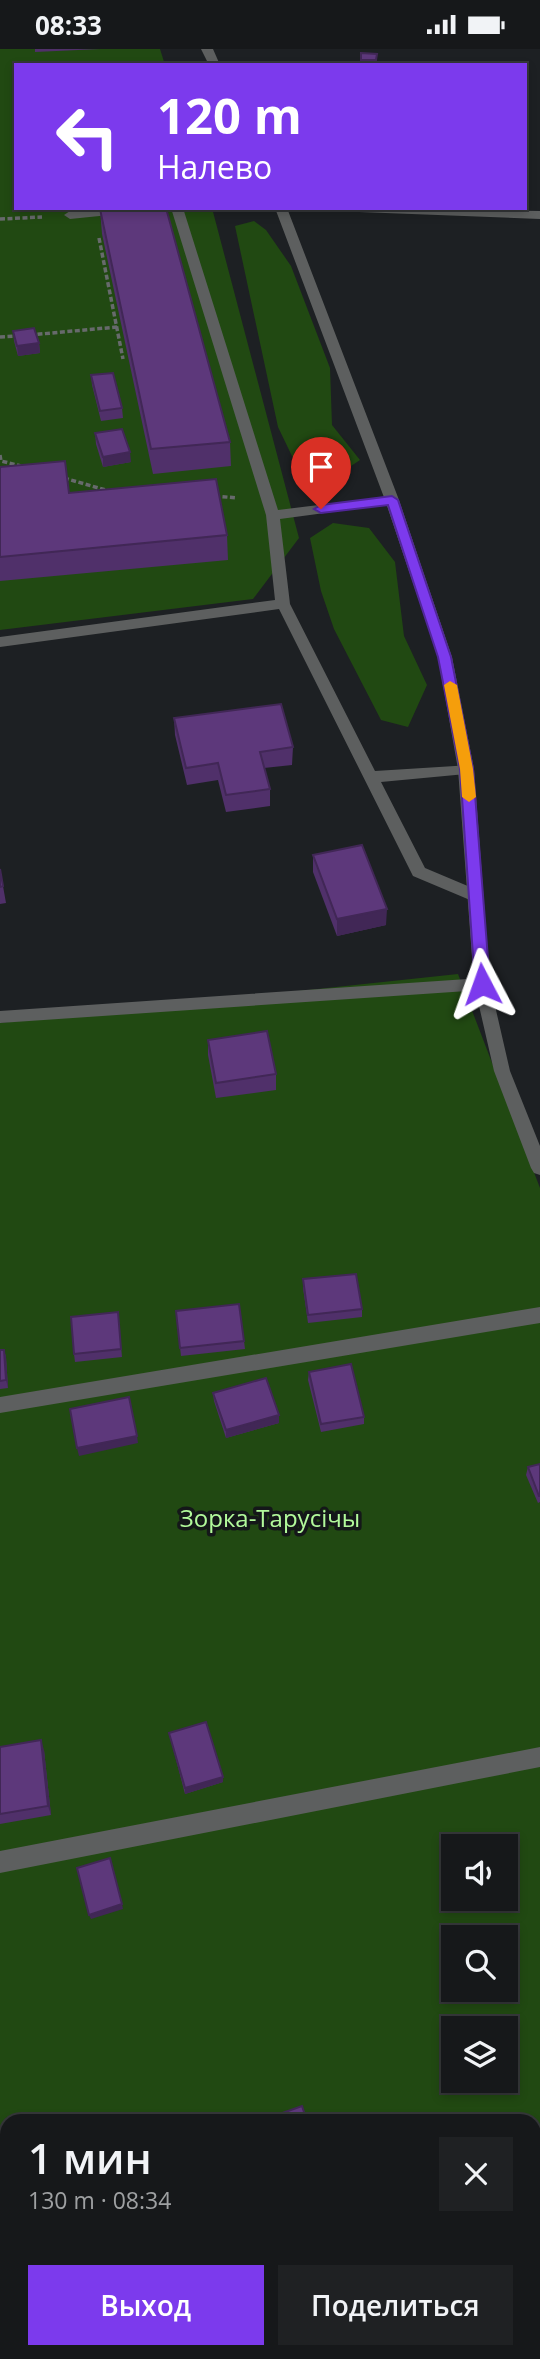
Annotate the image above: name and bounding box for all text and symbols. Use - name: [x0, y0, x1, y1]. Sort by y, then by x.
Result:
- text: 08:33: [35, 7, 102, 43]
- text: 120 m: [157, 82, 302, 148]
- icon: left: [42, 91, 133, 182]
- text: Налево: [157, 145, 272, 188]
- pin: [291, 437, 351, 509]
- icon: arrive: [302, 448, 340, 486]
- position arrow: [445, 947, 519, 1021]
- park label: Зорка-Тарусічы: [180, 1501, 360, 1534]
- map controls: [441, 1834, 518, 2093]
- button: sound: [441, 1834, 518, 1911]
- button: search: [441, 1925, 518, 2002]
- button: layers: [441, 2016, 518, 2093]
- text: 1 мин: [28, 2129, 152, 2186]
- button: close: [439, 2137, 513, 2211]
- text: 130 m · 08:34: [28, 2184, 171, 2216]
- button: Выход: [28, 2265, 264, 2345]
- button: Поделиться: [278, 2265, 513, 2345]

